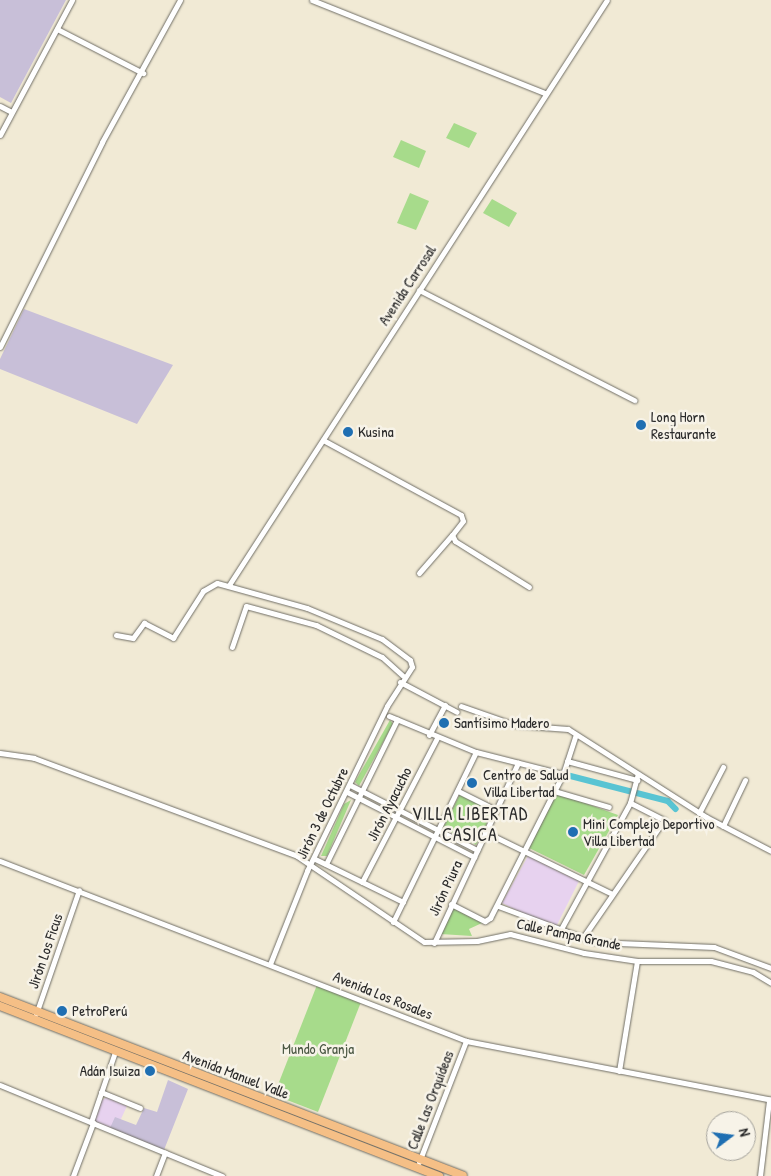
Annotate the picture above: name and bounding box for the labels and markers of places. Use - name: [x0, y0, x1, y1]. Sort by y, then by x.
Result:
- place label: Long Horn Restaurante: [651, 407, 716, 442]
- marker: Long Horn Restaurante: [635, 419, 647, 431]
- place label: Kusina: [358, 423, 394, 441]
- marker: Kusina: [342, 426, 354, 438]
- place label: Santísimo Madero: [454, 714, 549, 732]
- marker: Santísimo Madero: [438, 717, 450, 729]
- place label: Centro de Salud Villa Libertad: [483, 765, 568, 800]
- marker: Centro de Salud Villa Libertad: [465, 776, 479, 790]
- place label: Mini Complejo Deportivo Villa Libertad: [583, 814, 715, 849]
- marker: Mini Complejo Deportivo Villa Libertad: [567, 826, 579, 838]
- place label: PetroPerú: [72, 1002, 127, 1020]
- marker: PetroPerú: [56, 1005, 68, 1017]
- place label: Adán Isuiza: [80, 1062, 140, 1080]
- marker: Adán Isuiza: [144, 1065, 156, 1077]

